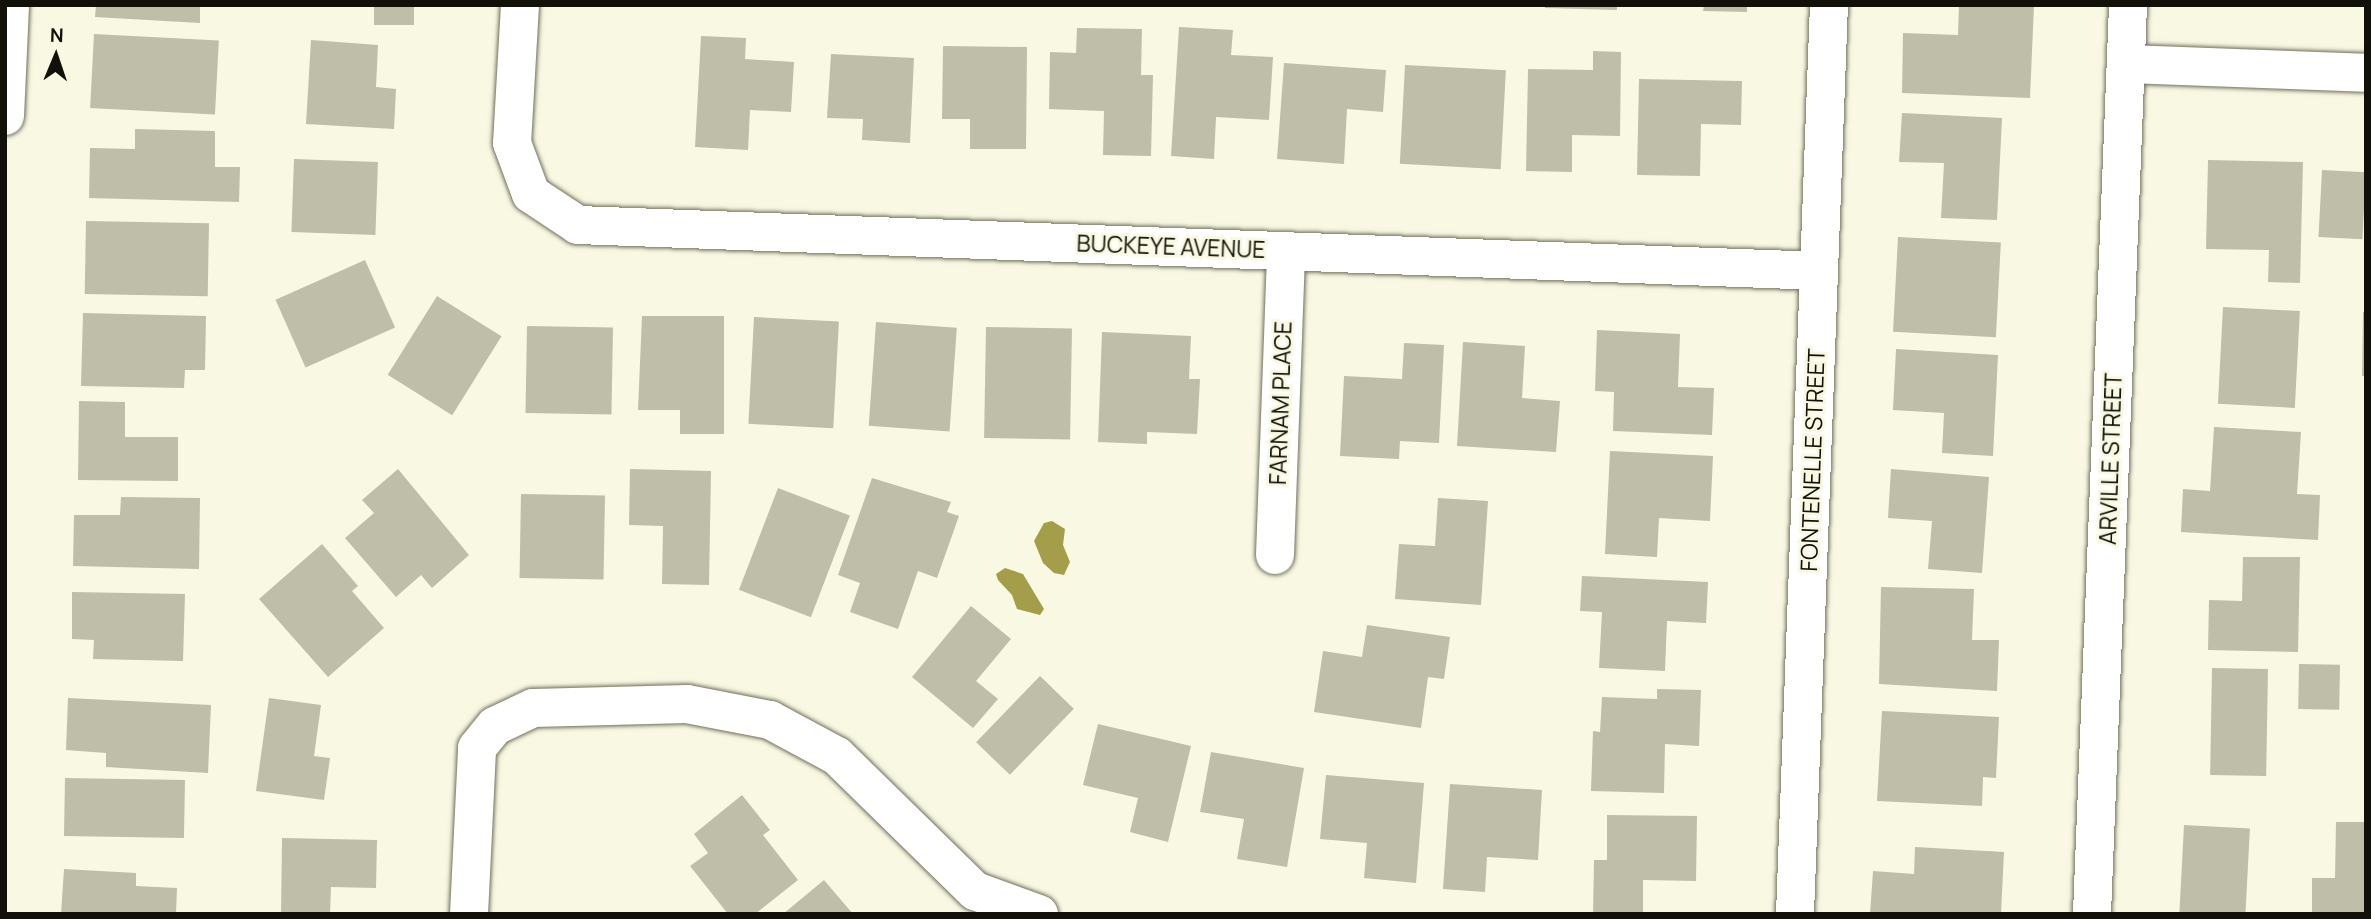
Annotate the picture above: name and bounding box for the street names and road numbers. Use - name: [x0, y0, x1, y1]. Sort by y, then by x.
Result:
- street label: BUCKEYE AVENUE: [1076, 229, 1266, 263]
- street label: FARNAM PLACE: [1263, 321, 1297, 485]
- street label: FONTENELLE STREET: [1794, 348, 1830, 572]
- street label: ARVILLE STREET: [2093, 373, 2127, 545]

